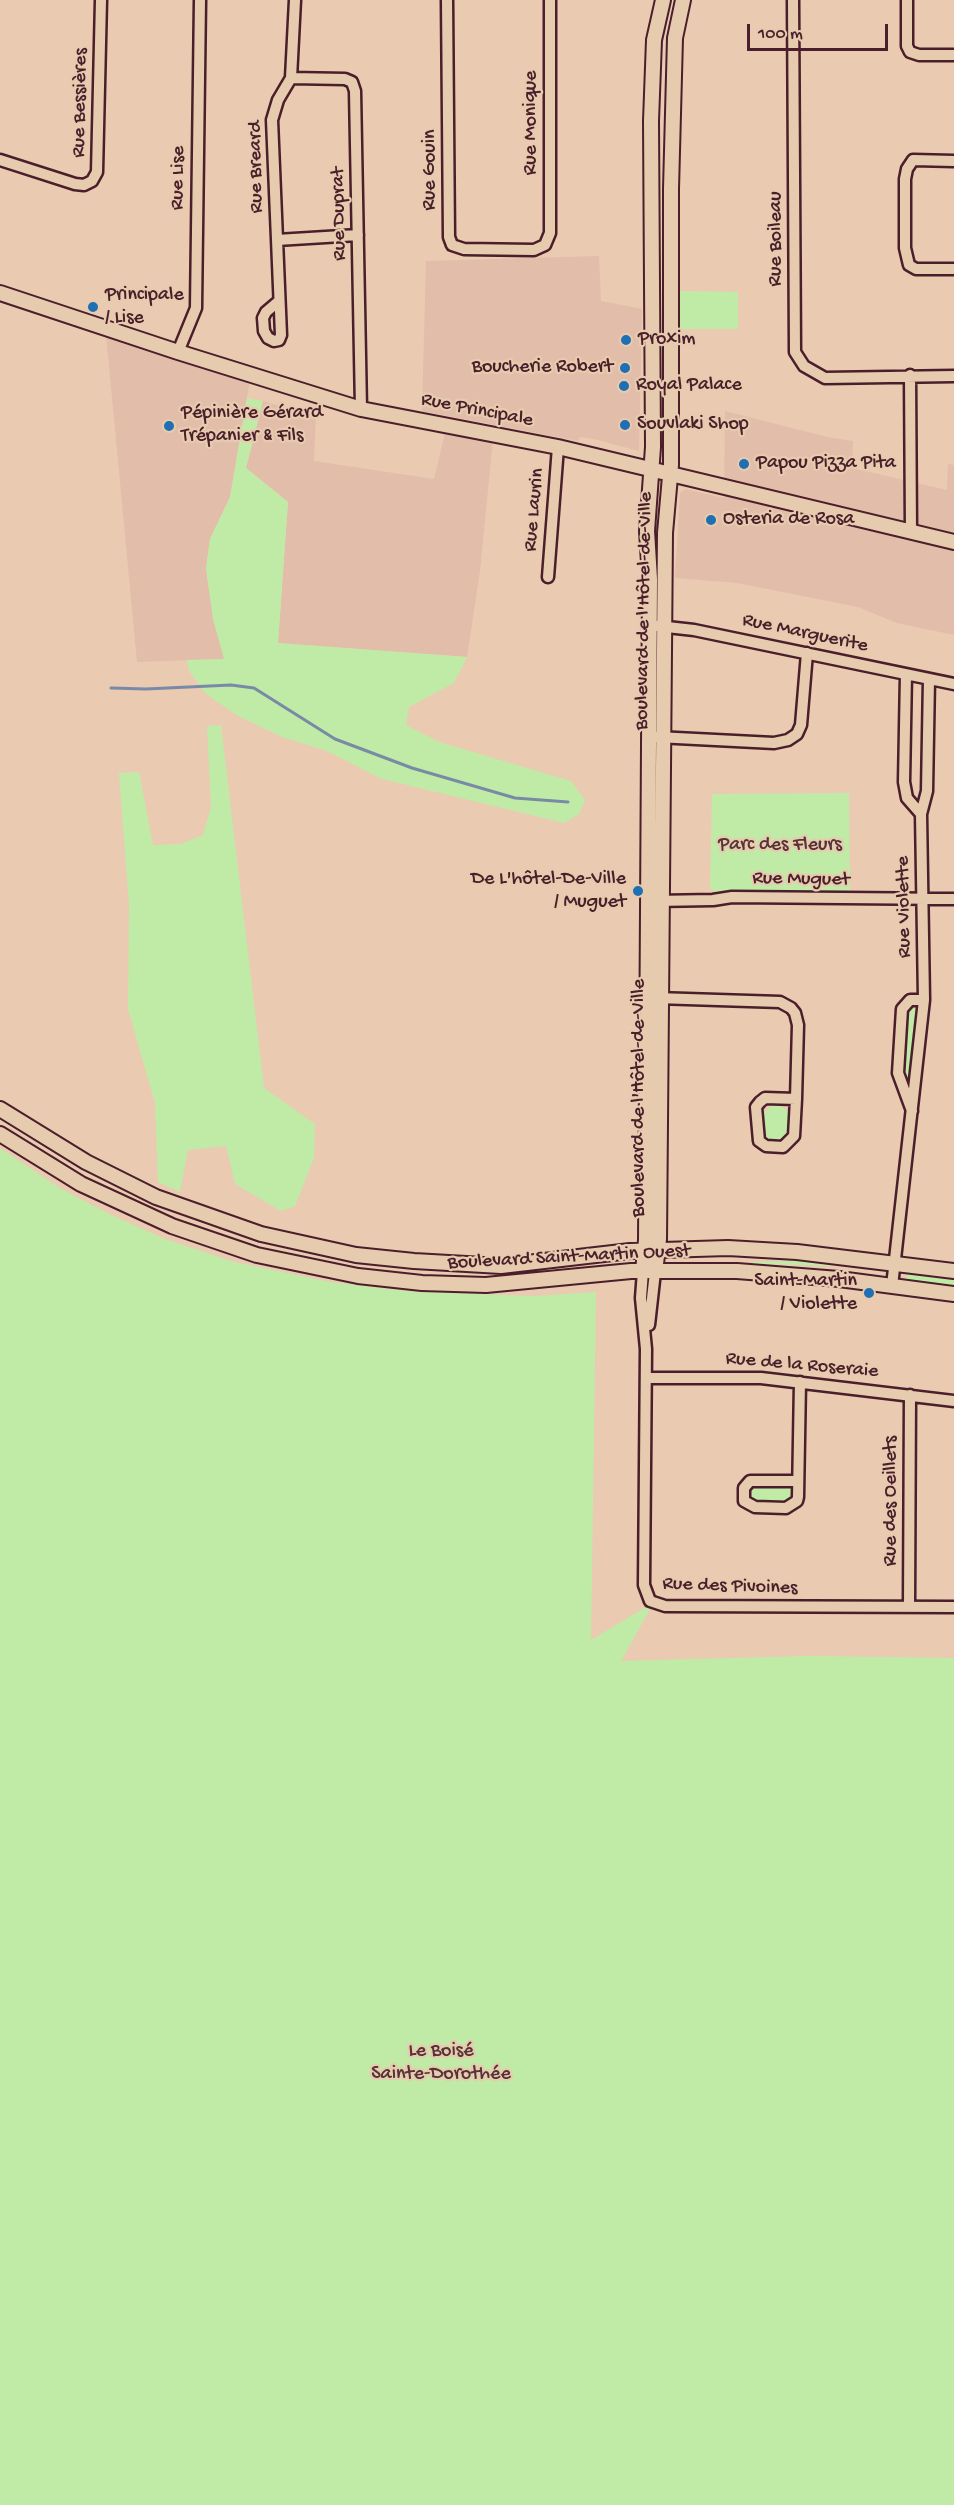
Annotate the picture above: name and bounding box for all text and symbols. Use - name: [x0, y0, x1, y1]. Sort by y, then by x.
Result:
- scale bar: [750, 12, 891, 50]
- text: 100 m: [758, 24, 803, 45]
- street label: Rue Bessières: [68, 48, 94, 158]
- street label: Rue Monique: [520, 71, 544, 175]
- street label: Rue Breard: [244, 121, 270, 213]
- street label: Rue Gouin: [419, 129, 443, 211]
- street label: Rue Lise: [166, 146, 192, 210]
- street label: Rue Duprat: [327, 167, 353, 261]
- street label: Rue Boileau: [765, 191, 789, 287]
- place label: Principale / Lise: [105, 284, 184, 331]
- marker: Principale / Lise: [86, 300, 100, 314]
- place label: Proxim: [638, 328, 696, 352]
- marker: Proxim: [619, 333, 633, 347]
- place label: Boucherie Robert: [472, 356, 613, 380]
- marker: Boucherie Robert: [618, 361, 632, 375]
- place label: Royal Palace: [636, 374, 742, 398]
- marker: Royal Palace: [617, 379, 631, 393]
- street label: Rue Principale: [419, 388, 535, 434]
- place label: Pépinière Gérard Trépanier & Fils: [181, 402, 323, 449]
- place label: Souvlaki Shop: [637, 413, 749, 437]
- marker: Souvlaki Shop: [618, 418, 632, 432]
- marker: Pépinière Gérard Trépanier & Fils: [162, 419, 176, 433]
- place label: Papou Pizza Pita: [756, 452, 896, 476]
- marker: Papou Pizza Pita: [737, 457, 751, 471]
- street label: Rue Laurin: [519, 467, 551, 553]
- street label: Boulevard de l'Hôtel-de-Ville: [631, 492, 659, 730]
- place label: Osteria de Rosa: [723, 508, 854, 532]
- marker: Osteria de Rosa: [704, 513, 718, 527]
- street label: Rue Marguerite: [740, 609, 870, 659]
- park label: Parc des Fleurs: [718, 834, 842, 858]
- street label: Rue Violette: [892, 856, 918, 958]
- street label: Rue Muguet: [752, 867, 850, 893]
- place label: De L'hôtel-De-Ville / Muguet: [471, 868, 626, 915]
- marker: De L'hôtel-De-Ville / Muguet: [631, 884, 645, 898]
- street label: Boulevard de l'Hôtel-de-Ville: [628, 979, 652, 1217]
- street label: Boulevard Saint-Martin Ouest: [447, 1240, 691, 1276]
- place label: Saint-Martin / Violette: [754, 1270, 857, 1317]
- marker: Saint-Martin / Violette: [862, 1286, 876, 1300]
- street label: Rue de la Roseraie: [725, 1347, 879, 1385]
- street label: Rue des Oeillets: [880, 1436, 904, 1566]
- street label: Rue des Pivoines: [662, 1573, 798, 1601]
- park label: Le Boisé Sainte-Dorothée: [371, 2040, 511, 2087]

